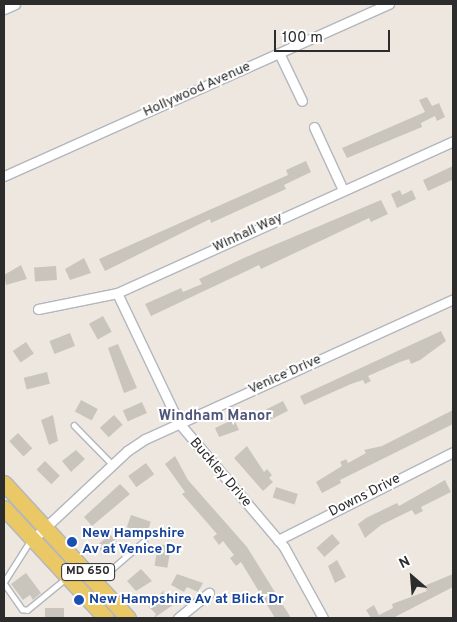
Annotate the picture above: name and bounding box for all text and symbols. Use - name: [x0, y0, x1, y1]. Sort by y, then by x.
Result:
- scale bar: [277, 20, 393, 52]
- text: 100 m: [282, 29, 323, 48]
- street label: Hollywood Avenue: [140, 59, 254, 121]
- street label: Winhall Way: [210, 209, 286, 257]
- street label: Venice Drive: [246, 351, 324, 399]
- district label: Windham Manor: [159, 408, 271, 426]
- street label: Buckley Drive: [185, 435, 255, 511]
- street label: Downs Drive: [326, 471, 404, 521]
- place label: New Hampshire Av at Venice Dr: [82, 526, 184, 558]
- marker: New Hampshire Av at Venice Dr: [66, 536, 78, 548]
- north arrow: [387, 552, 437, 602]
- text: N: [397, 553, 413, 573]
- road number: MD 650: [61, 562, 116, 582]
- place label: New Hampshire Av at Blick Dr: [89, 592, 284, 608]
- marker: New Hampshire Av at Blick Dr: [73, 594, 85, 606]

